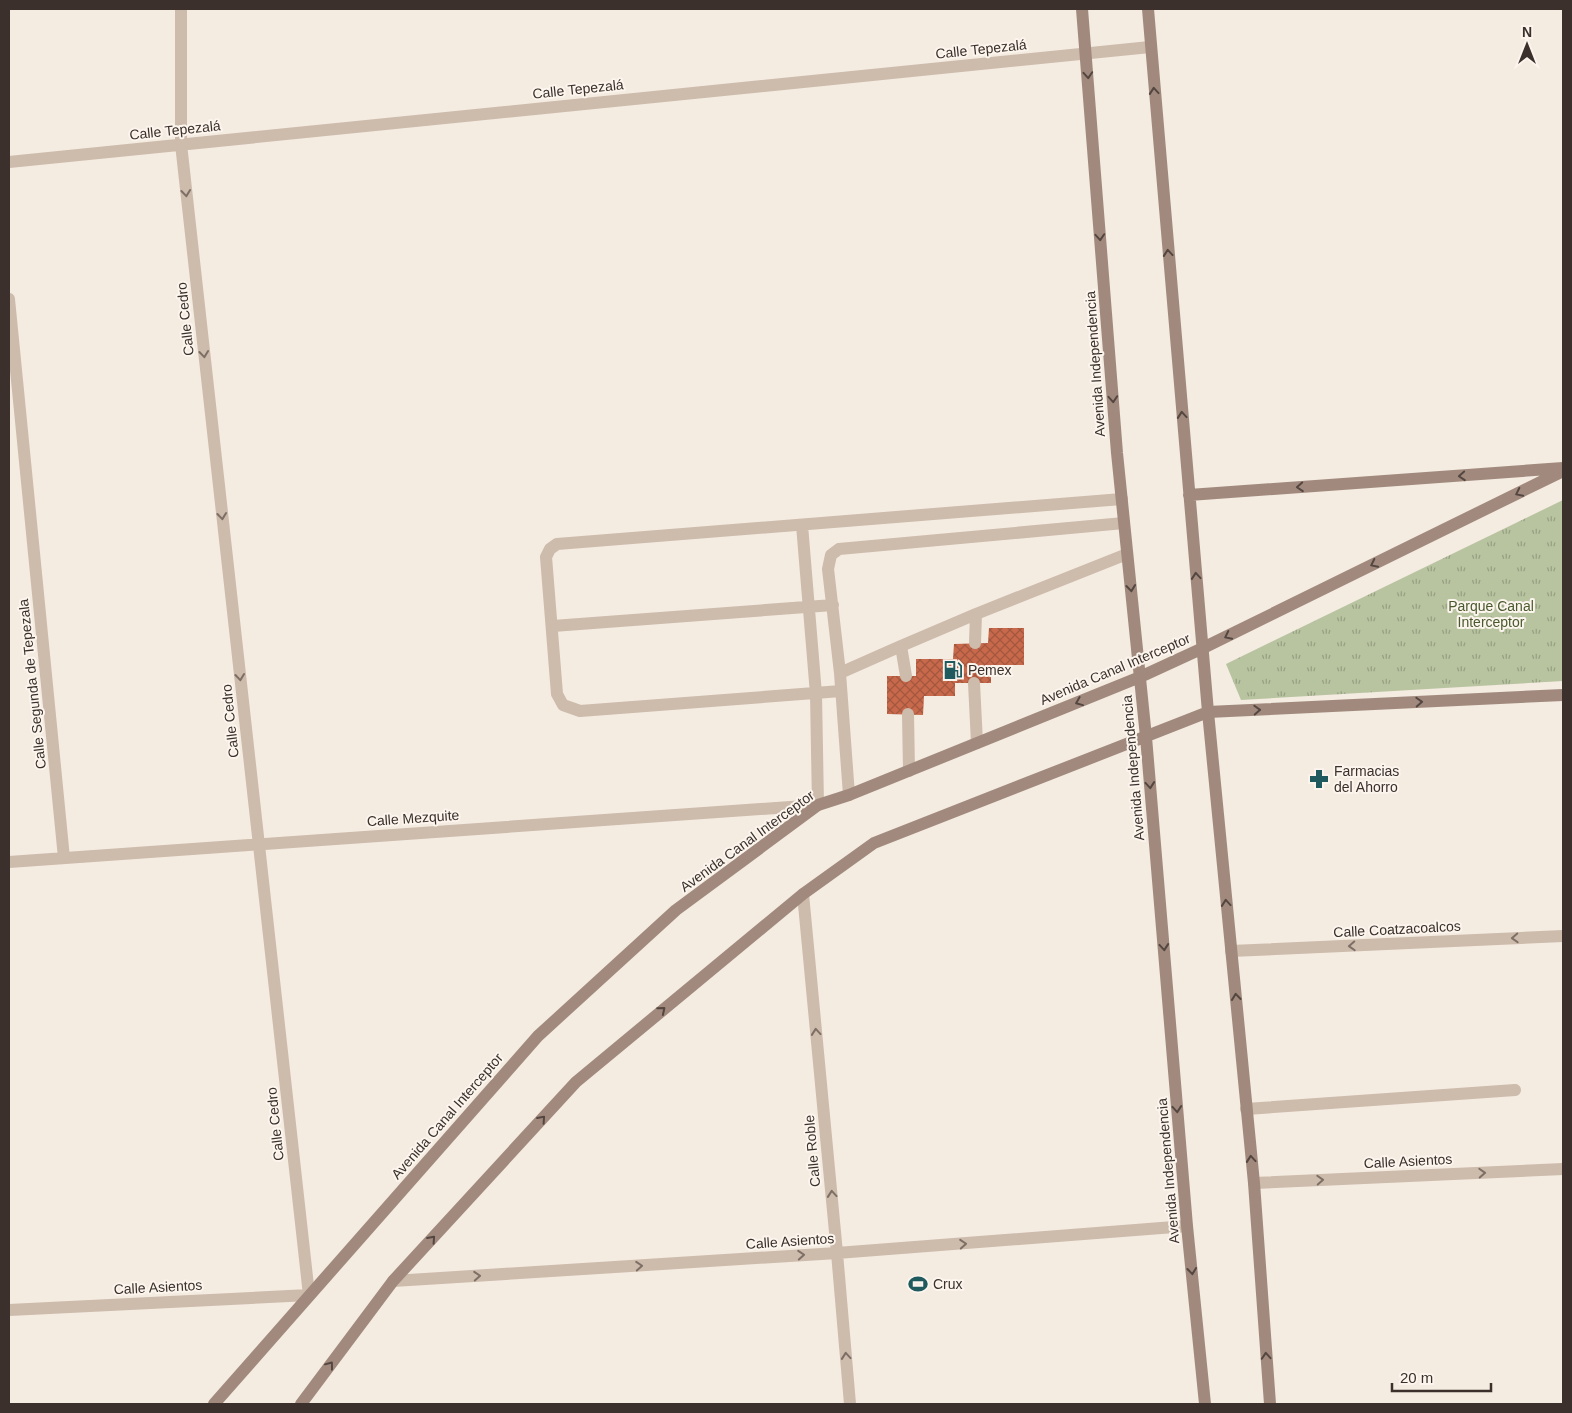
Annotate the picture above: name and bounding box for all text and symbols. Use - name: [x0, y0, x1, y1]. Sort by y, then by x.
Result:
- north arrow: [1502, 20, 1552, 70]
- text: N: [1522, 24, 1532, 40]
- street label: Calle Tepezalá: [935, 36, 1028, 62]
- one-way arrow: [1082, 71, 1093, 79]
- street label: Calle Tepezalá: [532, 76, 625, 102]
- one-way arrow: [1149, 86, 1160, 94]
- street label: Calle Tepezalá: [129, 117, 222, 143]
- one-way arrow: [180, 189, 191, 197]
- one-way arrow: [1095, 233, 1106, 241]
- one-way arrow: [1163, 248, 1174, 256]
- street label: Calle Cedro: [173, 281, 197, 357]
- street label: Avenida Independencia: [1082, 290, 1108, 437]
- one-way arrow: [198, 351, 209, 359]
- one-way arrow: [1107, 395, 1118, 403]
- one-way arrow: [1177, 410, 1188, 418]
- one-way arrow: [1458, 470, 1466, 481]
- one-way arrow: [1296, 481, 1304, 492]
- one-way arrow: [1516, 487, 1525, 497]
- one-way arrow: [216, 512, 227, 520]
- one-way arrow: [1370, 558, 1379, 568]
- one-way arrow: [1191, 572, 1202, 580]
- one-way arrow: [1125, 584, 1136, 592]
- street label: Calle Segunda de Tepezala: [15, 598, 49, 770]
- park label: Parque Canal Interceptor: [1448, 598, 1534, 630]
- street label: Avenida Canal Interceptor: [1037, 630, 1193, 708]
- one-way arrow: [1224, 630, 1233, 640]
- fuel station icon: Pemex: [942, 659, 964, 681]
- place label: Pemex: [968, 662, 1012, 678]
- one-way arrow: [234, 674, 245, 682]
- street label: Calle Cedro: [218, 683, 242, 759]
- street label: Avenida Independencia: [1119, 694, 1147, 841]
- one-way arrow: [1075, 695, 1084, 706]
- one-way arrow: [1416, 697, 1424, 708]
- one-way arrow: [1253, 704, 1261, 715]
- place label: Farmacias del Ahorro: [1334, 763, 1399, 795]
- pharmacy icon: Farmacias del Ahorro: [1308, 768, 1330, 790]
- one-way arrow: [1144, 782, 1155, 790]
- street label: Avenida Canal Interceptor: [677, 787, 817, 895]
- street label: Calle Mezquite: [366, 807, 460, 829]
- one-way arrow: [1221, 898, 1232, 906]
- street label: Calle Coatzacoalcos: [1333, 918, 1461, 940]
- one-way arrow: [1510, 933, 1518, 944]
- one-way arrow: [1348, 940, 1356, 951]
- one-way arrow: [1158, 943, 1169, 951]
- one-way arrow: [1230, 993, 1241, 1001]
- one-way arrow: [657, 1007, 666, 1016]
- one-way arrow: [811, 1028, 822, 1036]
- street label: Avenida Canal Interceptor: [388, 1050, 506, 1182]
- street label: Calle Cedro: [263, 1086, 287, 1162]
- street label: Avenida Independencia: [1154, 1097, 1182, 1244]
- one-way arrow: [1172, 1105, 1183, 1113]
- street label: Calle Roble: [801, 1114, 823, 1188]
- one-way arrow: [536, 1115, 545, 1124]
- street label: Calle Asientos: [1363, 1151, 1453, 1171]
- one-way arrow: [1246, 1154, 1257, 1162]
- one-way arrow: [1478, 1167, 1486, 1178]
- one-way arrow: [1316, 1175, 1324, 1186]
- one-way arrow: [826, 1189, 837, 1197]
- street label: Calle Asientos: [745, 1230, 835, 1252]
- one-way arrow: [426, 1235, 435, 1244]
- one-way arrow: [960, 1238, 968, 1249]
- one-way arrow: [798, 1250, 806, 1261]
- one-way arrow: [635, 1260, 643, 1271]
- one-way arrow: [1186, 1267, 1197, 1275]
- one-way arrow: [473, 1270, 481, 1281]
- sports icon: Crux: [907, 1273, 929, 1295]
- place label: Crux: [933, 1276, 963, 1292]
- street label: Calle Asientos: [113, 1277, 203, 1297]
- one-way arrow: [840, 1351, 851, 1359]
- one-way arrow: [1261, 1351, 1272, 1359]
- scale bar: [1392, 1360, 1491, 1392]
- one-way arrow: [325, 1362, 333, 1371]
- text: 20 m: [1400, 1369, 1433, 1386]

